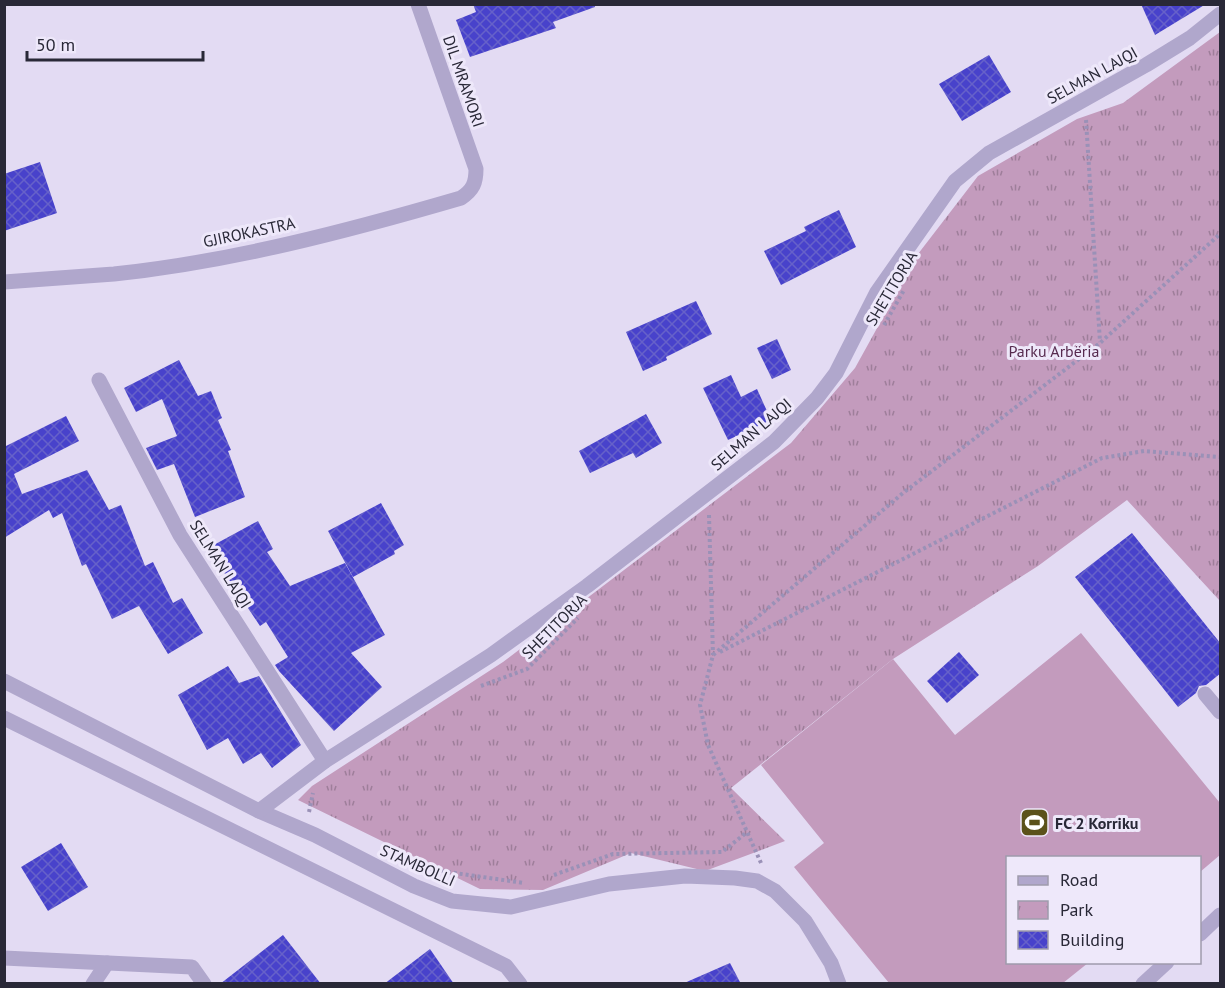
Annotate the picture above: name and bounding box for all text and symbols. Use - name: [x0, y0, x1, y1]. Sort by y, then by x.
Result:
- scale bar: [27, 24, 202, 62]
- street label: DIL MRAMORI: [439, 32, 489, 130]
- text: 50 m: [36, 33, 75, 56]
- street label: SELMAN LAJQI: [1043, 42, 1141, 108]
- street label: GJIROKASTRA: [201, 212, 297, 251]
- street label: SHETITORJA: [861, 246, 922, 329]
- park label: Parku Arbëria: [1008, 341, 1100, 361]
- street label: SELMAN LAJQI: [707, 394, 795, 474]
- street label: SELMAN LAJQI: [186, 516, 256, 612]
- street label: SHETITORJA: [517, 589, 591, 663]
- sports icon: FC 2 Korriku: [1018, 807, 1050, 839]
- place label: FC 2 Korriku: [1055, 813, 1138, 833]
- street label: STAMBOLLI: [377, 840, 459, 890]
- legend: [1006, 856, 1201, 964]
- text: Road: [1060, 868, 1098, 891]
- text: Park: [1060, 898, 1093, 921]
- text: Building: [1060, 928, 1124, 951]

